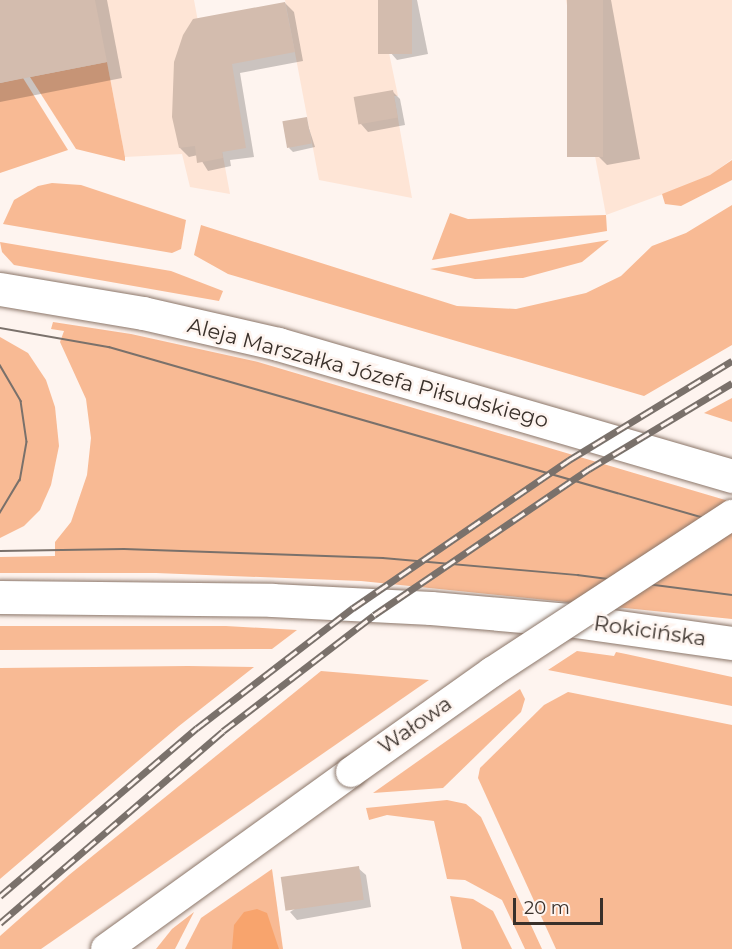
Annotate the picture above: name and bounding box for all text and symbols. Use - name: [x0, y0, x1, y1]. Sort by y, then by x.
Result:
- street label: Aleja Marszałka Józefa Piłsudskiego: [185, 313, 551, 433]
- street label: Rokicińska: [592, 611, 708, 651]
- street label: Wałowa: [373, 691, 457, 759]
- scale bar: [516, 886, 606, 924]
- text: 20 m: [524, 897, 570, 919]

